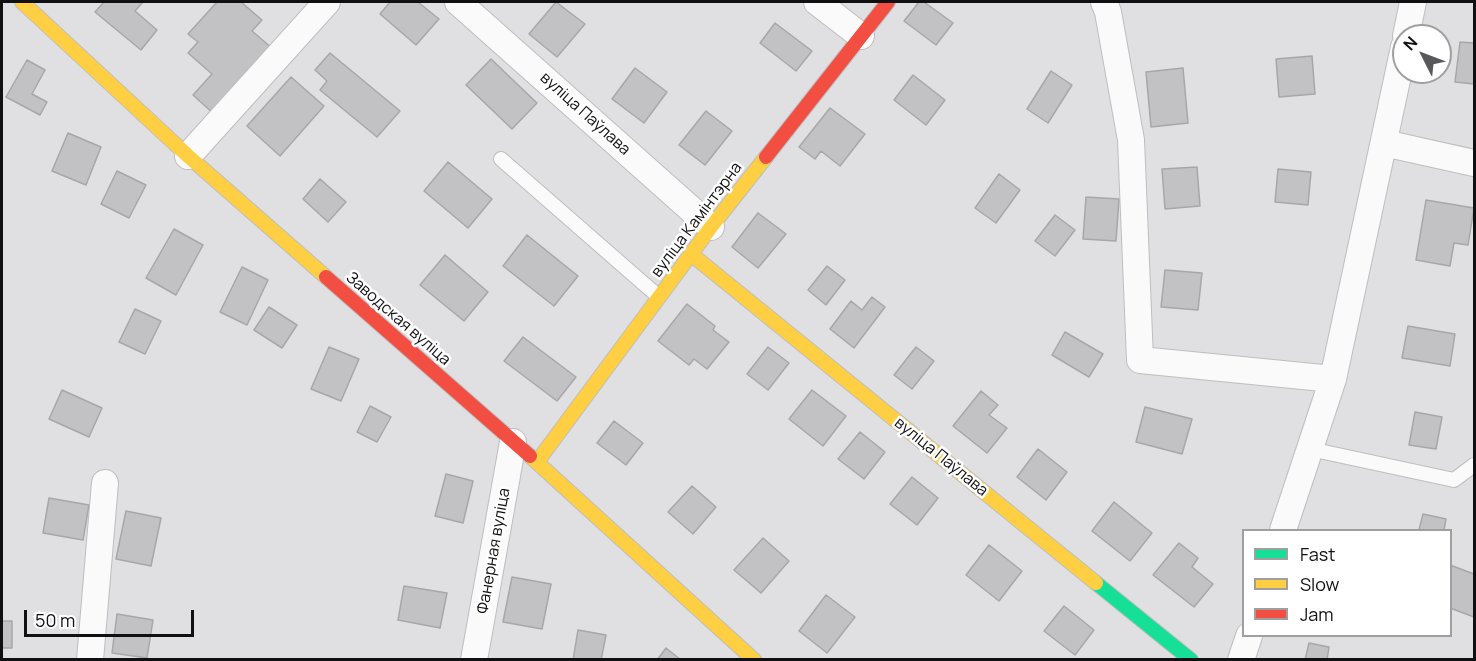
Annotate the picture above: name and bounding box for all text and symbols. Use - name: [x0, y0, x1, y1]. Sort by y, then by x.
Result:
- north arrow: [1392, 24, 1452, 84]
- text: N: [1398, 32, 1422, 55]
- street label: вуліца Паўлава: [536, 68, 634, 160]
- street label: вуліца Камінтэрна: [648, 159, 746, 281]
- street label: Заводская вуліца: [342, 268, 454, 370]
- street label: вуліца Паўлава: [890, 413, 992, 501]
- street label: Фанерная вуліца: [473, 487, 515, 615]
- legend: [1242, 529, 1452, 637]
- text: Fast: [1300, 542, 1335, 566]
- text: Slow: [1300, 572, 1339, 596]
- scale bar: [27, 598, 196, 636]
- text: Jam: [1300, 602, 1334, 626]
- text: 50 m: [35, 608, 75, 632]

